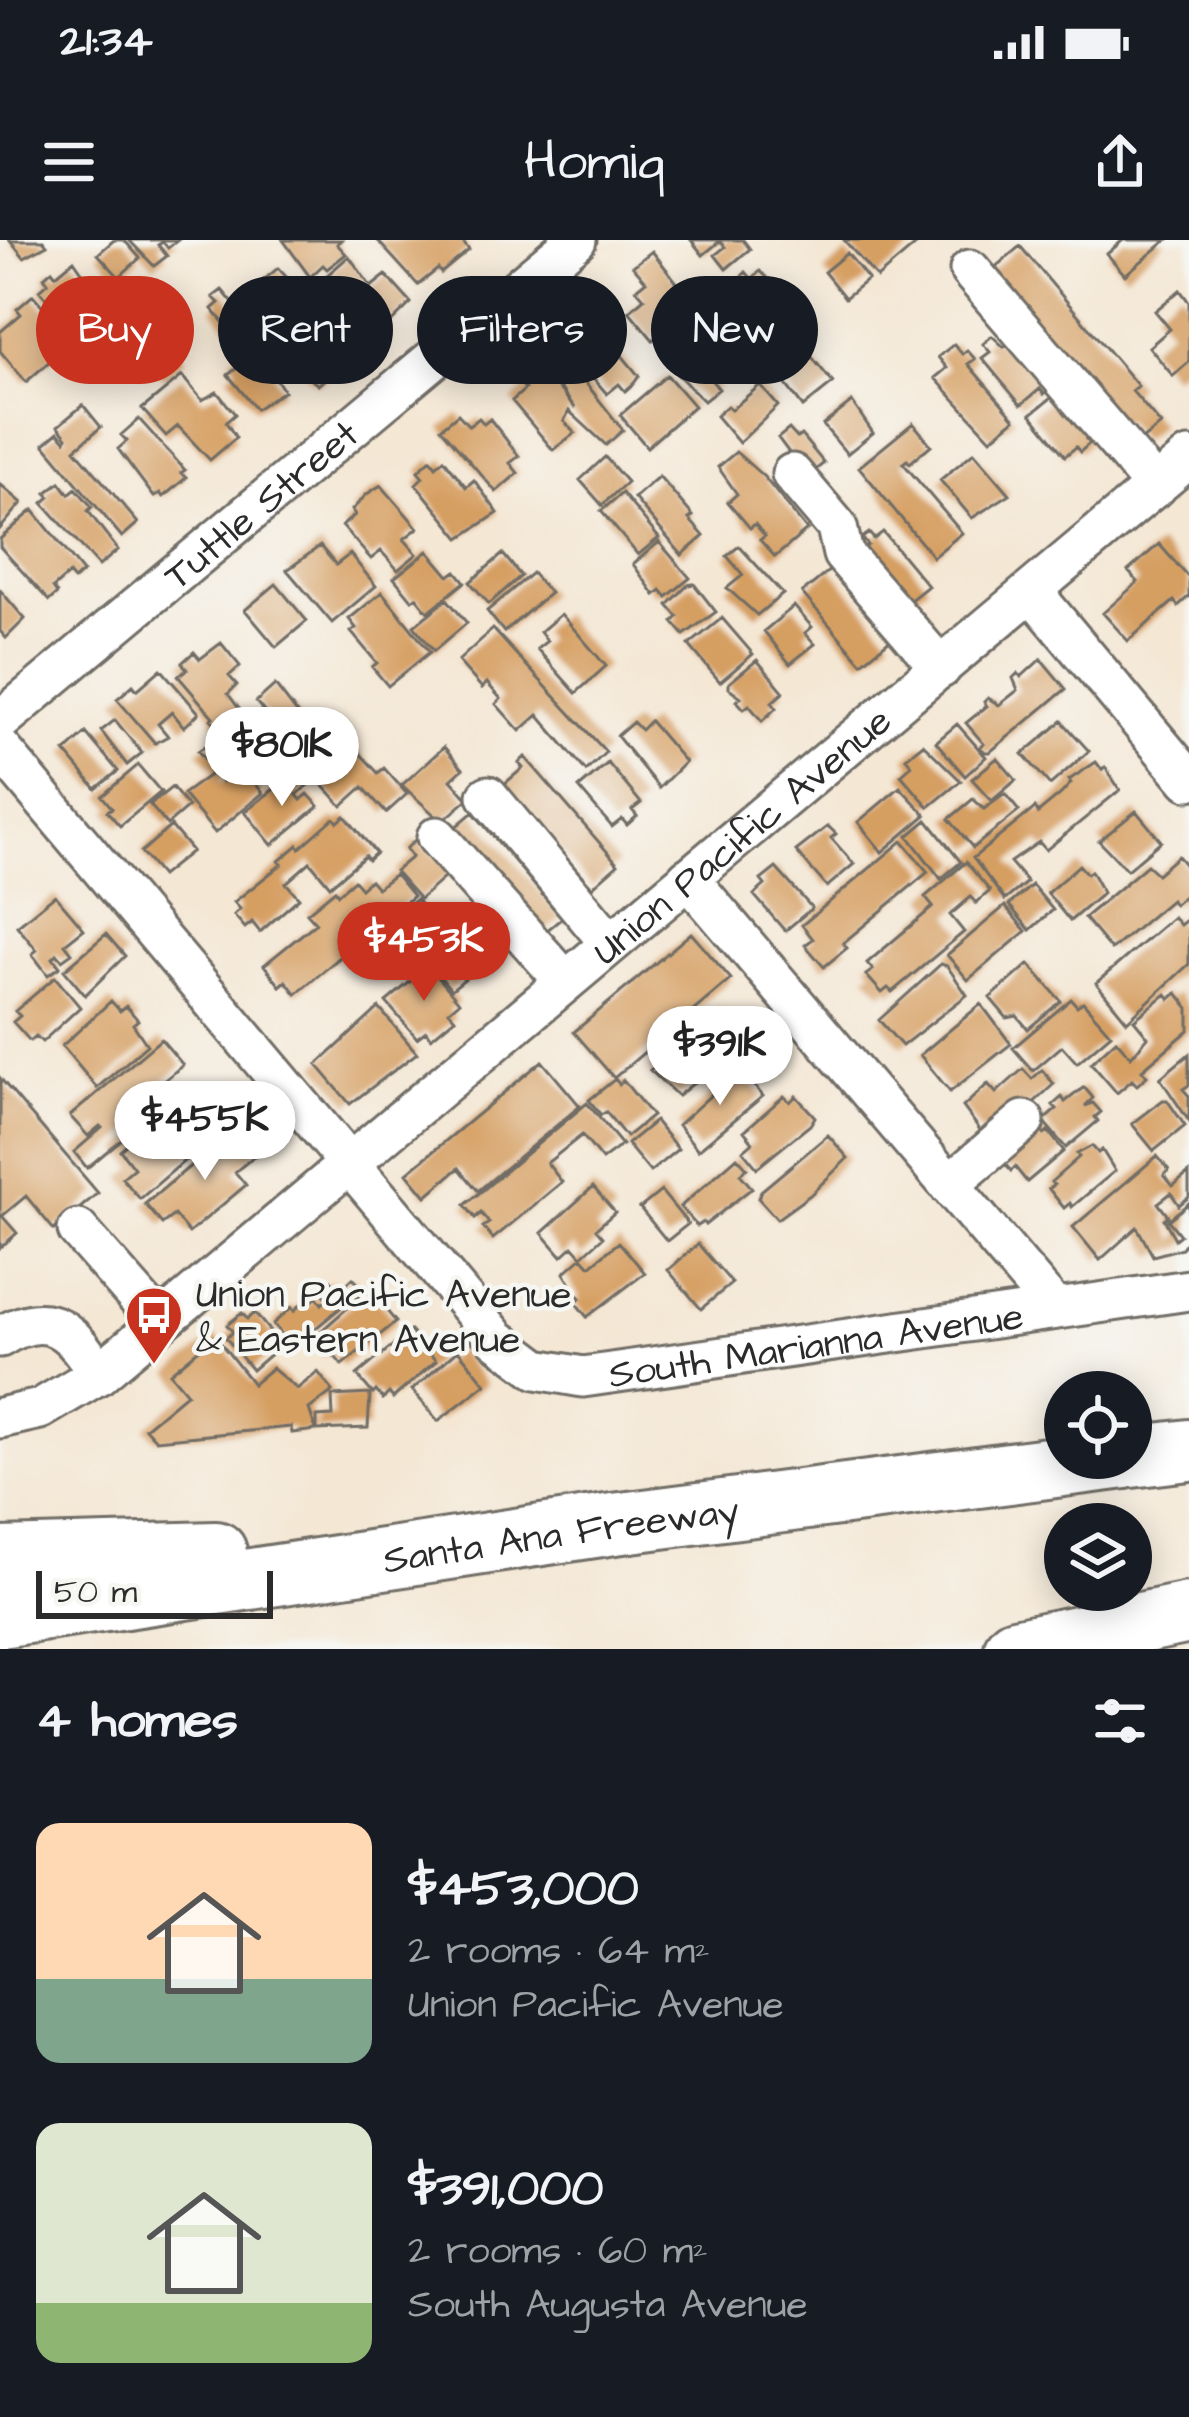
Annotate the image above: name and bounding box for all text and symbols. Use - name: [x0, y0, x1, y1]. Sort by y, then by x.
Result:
- text: 21:34: [60, 11, 153, 73]
- text: Homiq: [524, 125, 665, 200]
- icon: menu: [36, 129, 102, 195]
- icon: share: [1087, 129, 1153, 195]
- chip: Buy: [36, 276, 194, 384]
- chip: Rent: [218, 276, 393, 384]
- chip: Filters: [417, 276, 627, 384]
- chip: New: [651, 276, 818, 384]
- street label: Tuttle Street: [153, 409, 371, 603]
- street label: Union Pacific Avenue: [582, 695, 904, 978]
- pin: $801K: [198, 707, 366, 809]
- text: $801K: [232, 719, 332, 773]
- pin: $453K: [340, 902, 508, 1004]
- text: $453K: [364, 914, 484, 968]
- pin: $391K: [636, 1006, 804, 1108]
- text: $391K: [674, 1018, 766, 1072]
- pin: $455K: [121, 1081, 289, 1183]
- text: $455K: [141, 1093, 269, 1147]
- place label: Union Pacific Avenue & Eastern Avenue: [196, 1269, 572, 1368]
- bus stop icon: Union Pacific Avenue & Eastern Avenue: [123, 1284, 185, 1366]
- street label: South Marianna Avenue: [605, 1290, 1027, 1403]
- map controls: [1044, 1371, 1152, 1611]
- button: locate: [1044, 1371, 1152, 1479]
- street label: Santa Ana Freeway: [379, 1484, 743, 1589]
- button: layers: [1044, 1503, 1152, 1611]
- scale bar: [36, 1565, 273, 1618]
- text: 50 m: [54, 1569, 137, 1615]
- text: 4 homes: [36, 1686, 238, 1757]
- icon: filters: [1087, 1688, 1153, 1754]
- text: $453,000: [408, 1854, 639, 1925]
- icon: home: [132, 1871, 276, 2015]
- text: 2 rooms · 64 m²: [408, 1925, 710, 1979]
- text: Union Pacific Avenue: [408, 1979, 784, 2033]
- text: $391,000: [408, 2154, 603, 2225]
- icon: home: [132, 2171, 276, 2315]
- text: 2 rooms · 60 m²: [408, 2225, 708, 2279]
- text: South Augusta Avenue: [408, 2279, 808, 2333]

